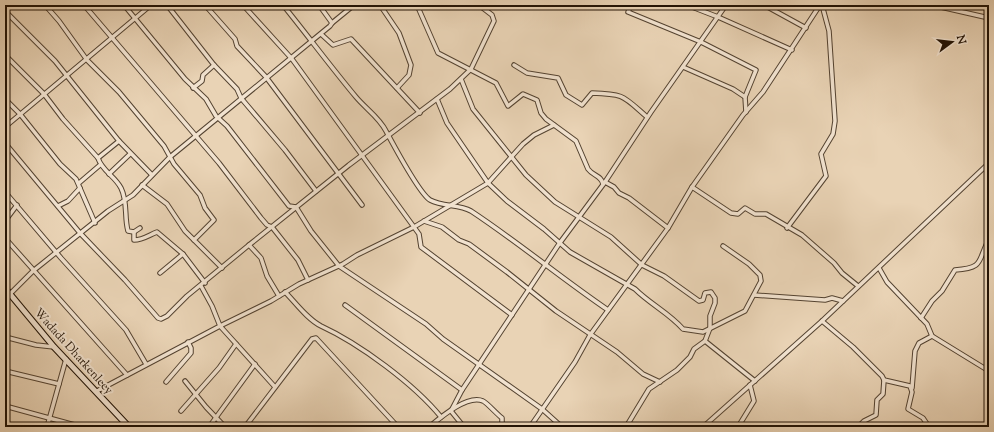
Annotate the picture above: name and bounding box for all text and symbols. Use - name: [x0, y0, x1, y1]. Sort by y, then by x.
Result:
- north arrow: [932, 22, 972, 62]
- text: N: [952, 32, 970, 46]
- street label: Wadada Dharkenleey: [30, 305, 117, 399]

